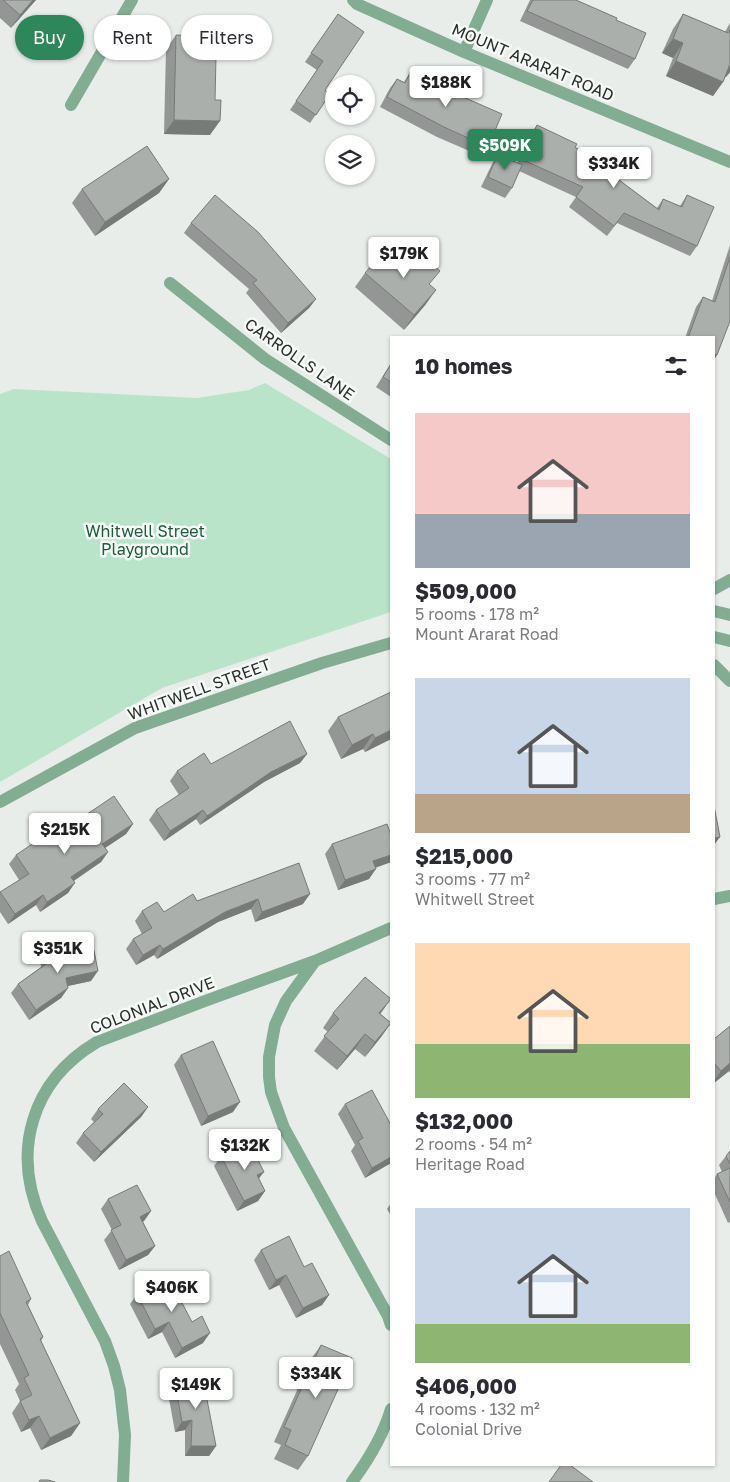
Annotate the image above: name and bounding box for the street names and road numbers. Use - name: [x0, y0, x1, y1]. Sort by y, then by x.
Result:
- street label: MOUNT ARARAT ROAD: [449, 19, 617, 105]
- street label: CARROLLS LANE: [241, 314, 359, 404]
- street label: WHITWELL STREET: [125, 654, 273, 724]
- street label: COLONIAL DRIVE: [87, 972, 217, 1038]

